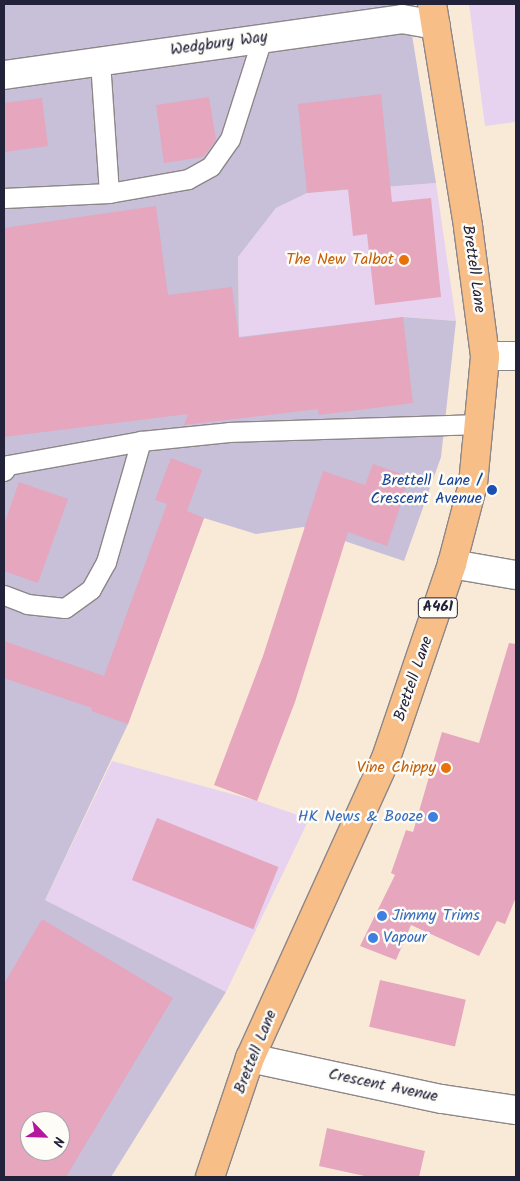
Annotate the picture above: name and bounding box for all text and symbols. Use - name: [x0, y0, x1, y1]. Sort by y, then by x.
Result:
- street label: Wedgbury Way: [169, 28, 269, 60]
- street label: Brettell Lane: [457, 224, 489, 314]
- place label: The New Talbot: [286, 250, 394, 270]
- marker: The New Talbot: [398, 254, 410, 266]
- place label: Brettell Lane / Crescent Avenue: [371, 471, 482, 509]
- marker: Brettell Lane / Crescent Avenue: [486, 484, 498, 496]
- road number: A461: [417, 596, 459, 620]
- street label: Brettell Lane: [391, 634, 437, 724]
- place label: Vine Chippy: [357, 758, 436, 778]
- marker: Vine Chippy: [440, 762, 452, 774]
- place label: HK News & Booze: [298, 807, 423, 827]
- marker: HK News & Booze: [427, 811, 439, 823]
- place label: Jimmy Trims: [392, 906, 480, 926]
- marker: Jimmy Trims: [376, 910, 388, 922]
- place label: Vapour: [383, 928, 427, 948]
- marker: Vapour: [367, 932, 379, 944]
- street label: Brettell Lane: [231, 1007, 281, 1097]
- street label: Crescent Avenue: [326, 1065, 440, 1107]
- north arrow: [20, 1111, 70, 1161]
- text: N: [46, 1133, 70, 1150]

